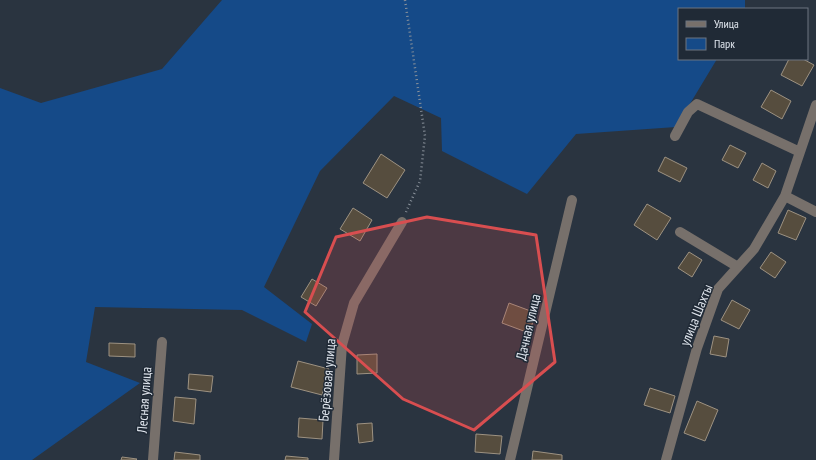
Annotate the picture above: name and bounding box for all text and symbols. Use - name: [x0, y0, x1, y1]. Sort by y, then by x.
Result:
- legend: [678, 8, 808, 60]
- text: Улица: [714, 16, 739, 31]
- text: Парк: [714, 36, 735, 51]
- street label: улица Шахты: [676, 282, 716, 348]
- street label: Дачная улица: [512, 292, 544, 362]
- street label: Берёзовая улица: [314, 338, 340, 422]
- street label: Лесная улица: [133, 366, 155, 435]

